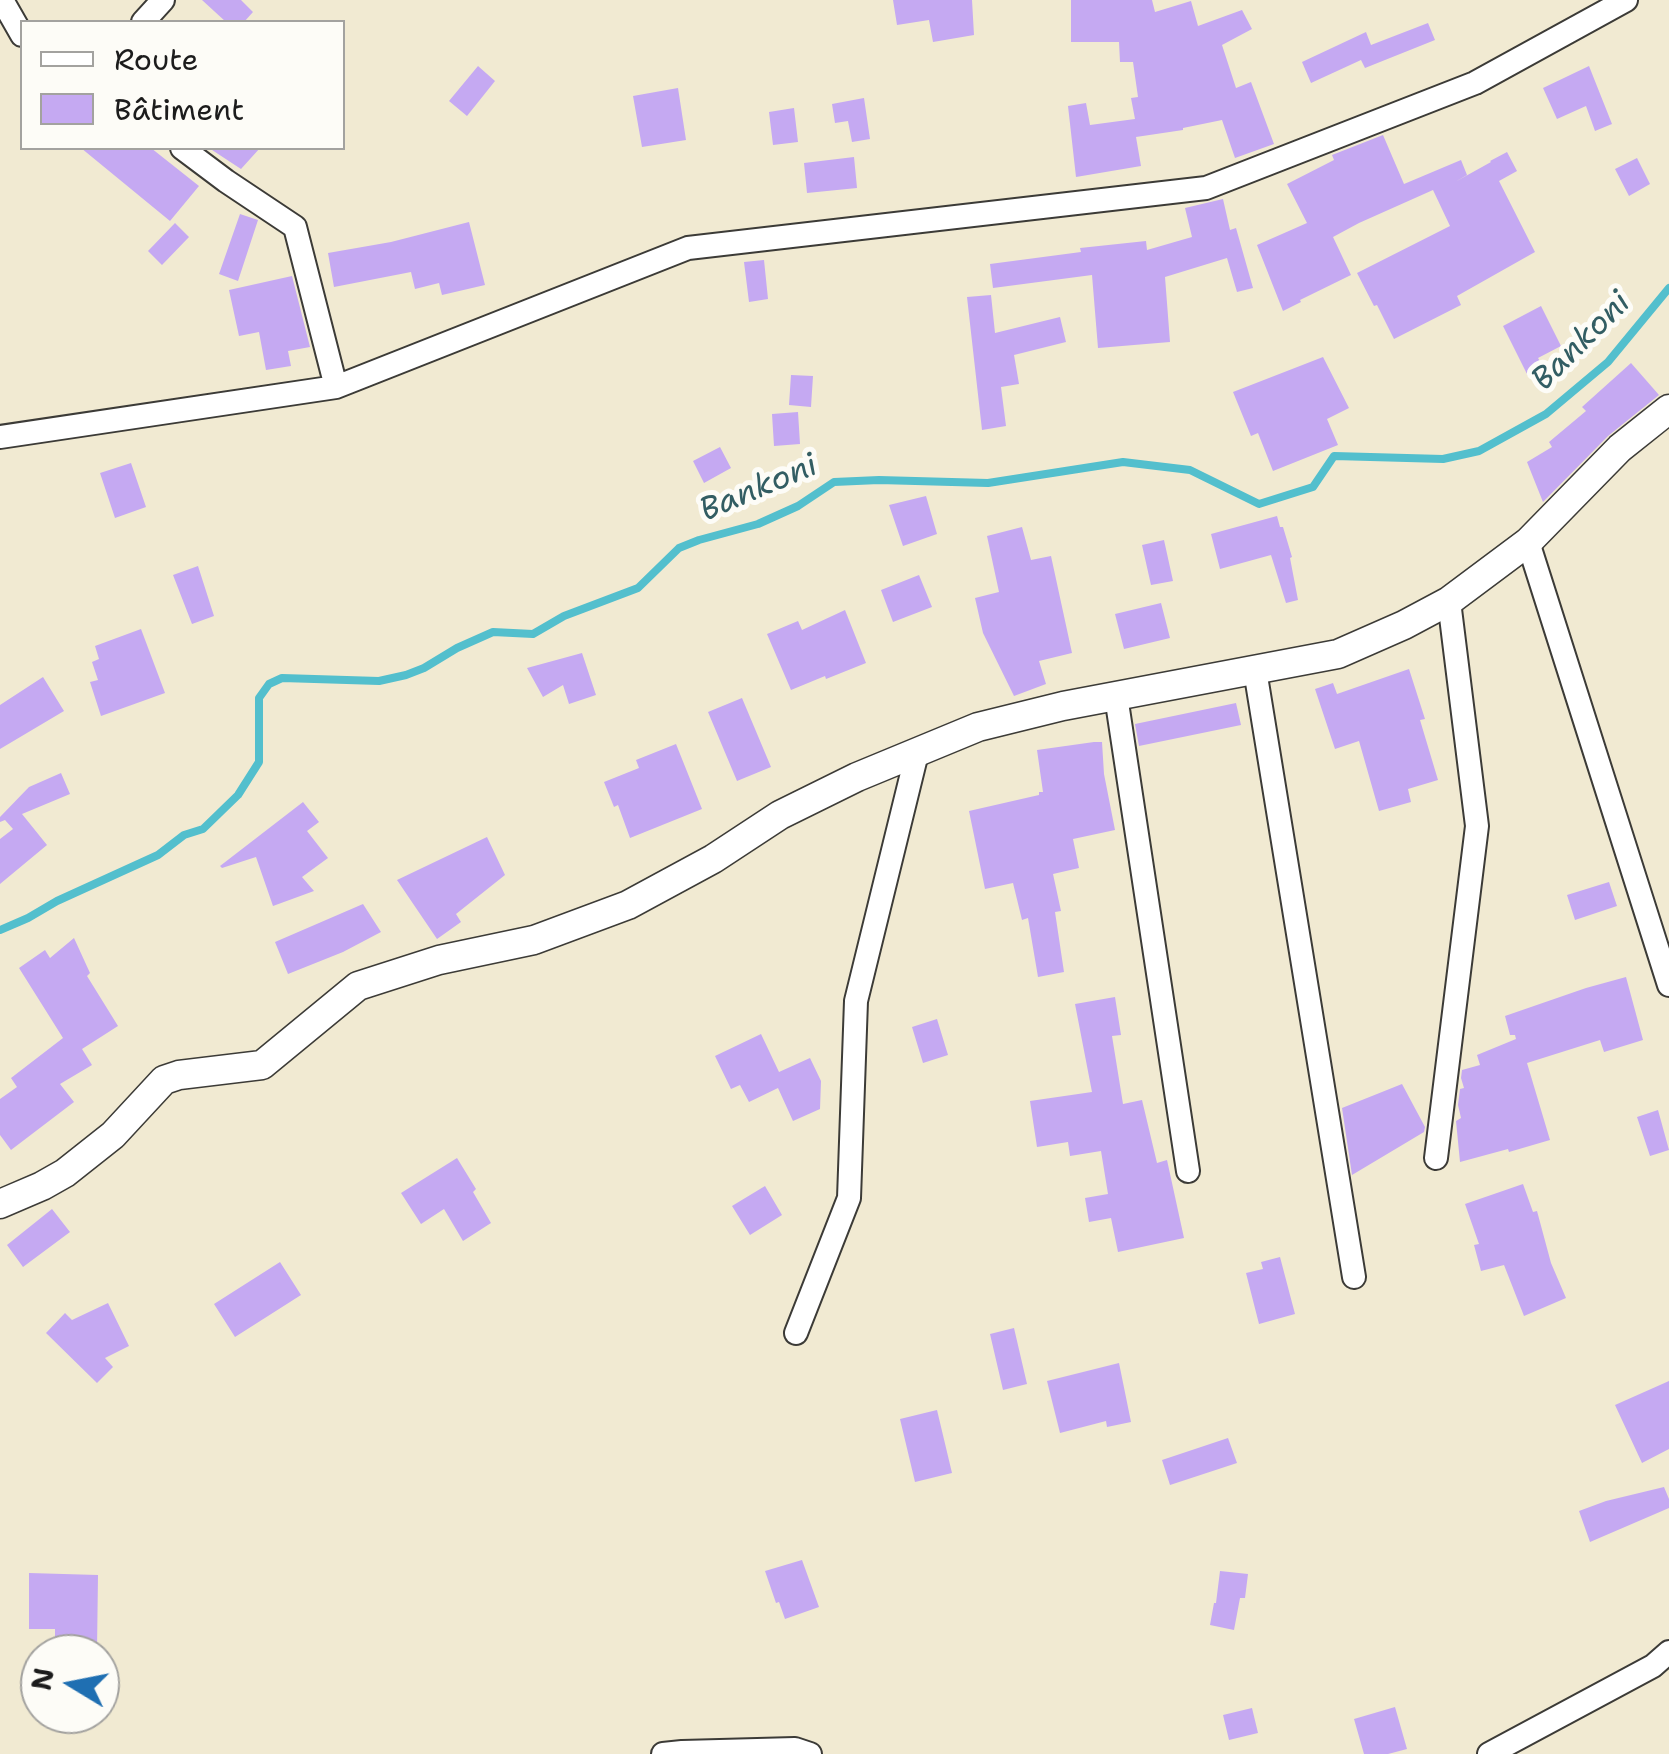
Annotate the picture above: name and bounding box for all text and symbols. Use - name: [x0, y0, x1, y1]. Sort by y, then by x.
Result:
- legend: [20, 20, 345, 150]
- text: Route: [114, 39, 198, 80]
- text: Bâtiment: [114, 89, 244, 130]
- water label: Bankoni: [1525, 285, 1639, 399]
- water label: Bankoni: [694, 447, 824, 531]
- north arrow: [20, 1634, 120, 1734]
- text: N: [22, 1665, 63, 1693]

